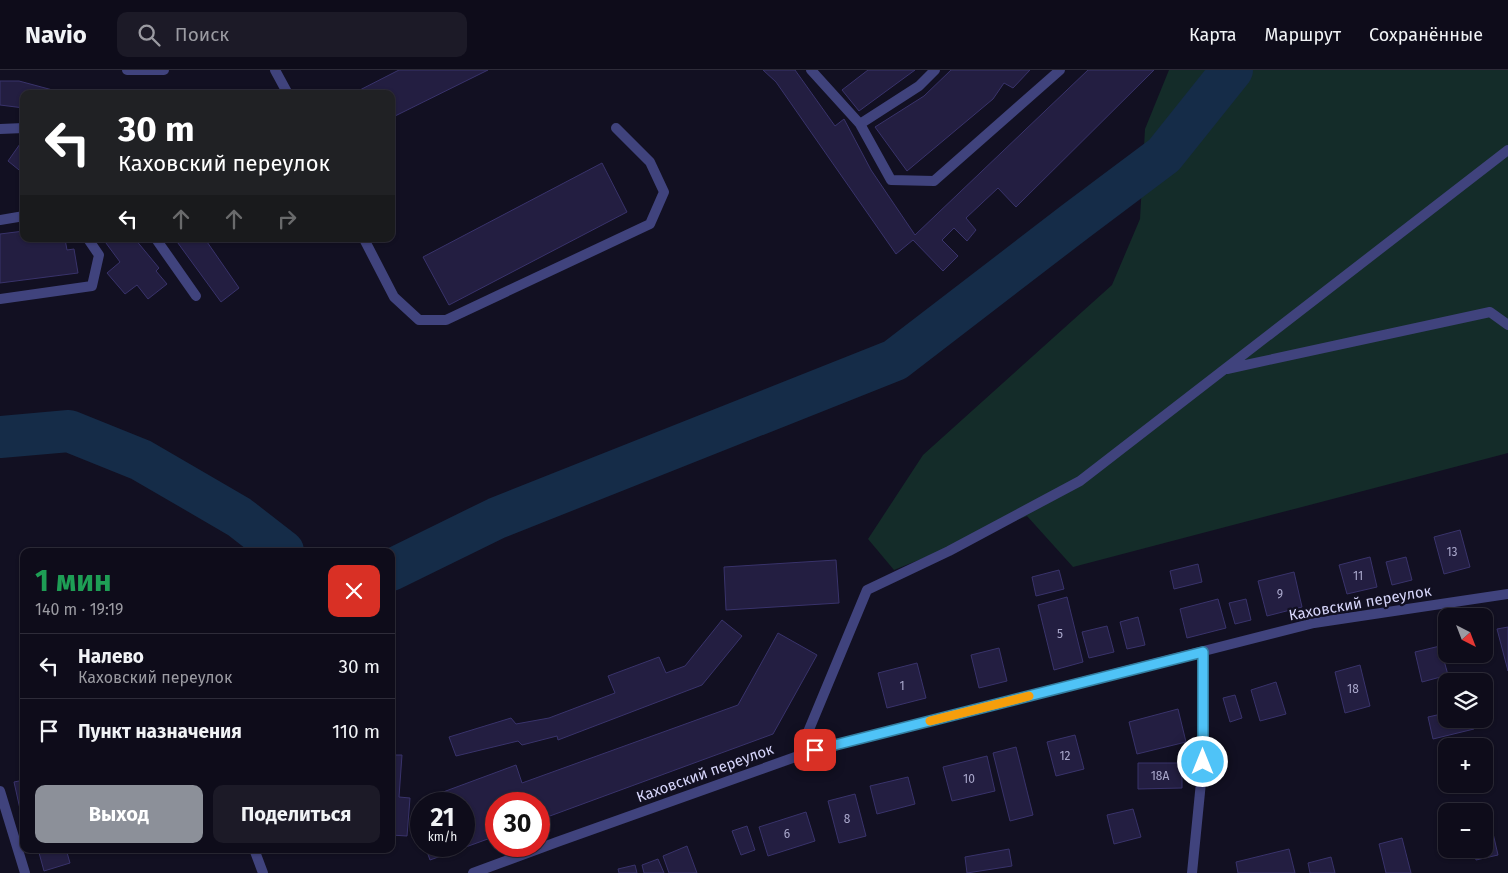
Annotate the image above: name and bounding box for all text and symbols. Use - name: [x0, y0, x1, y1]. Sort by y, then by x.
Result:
- search box: [117, 12, 467, 57]
- text: Navio: [25, 21, 87, 49]
- icon: search: [135, 21, 163, 49]
- text: Поиск: [175, 23, 229, 46]
- text: Карта: [1189, 24, 1237, 46]
- text: Маршрут: [1265, 24, 1341, 46]
- text: Сохранённые: [1369, 24, 1483, 46]
- text: 30 m: [118, 108, 195, 150]
- icon: left: [35, 110, 100, 175]
- text: Каховский переулок: [118, 150, 330, 177]
- icon: left: [114, 205, 142, 233]
- icon: ahead: [167, 205, 195, 233]
- icon: ahead: [220, 205, 248, 233]
- icon: right: [273, 205, 301, 233]
- house number: 13: [1446, 545, 1458, 559]
- text: 1 мин: [35, 563, 112, 599]
- button: close: [328, 565, 380, 617]
- house number: 11: [1353, 569, 1363, 583]
- street label: Каховский переулок: [1287, 582, 1433, 624]
- house number: 9: [1277, 587, 1283, 601]
- text: 140 m · 19:19: [35, 600, 124, 619]
- north arrow: [1438, 608, 1492, 662]
- map controls: [1438, 608, 1493, 858]
- house number: 5: [1057, 627, 1063, 641]
- text: Налево: [78, 645, 144, 668]
- icon: left: [35, 652, 63, 680]
- text: 30 m: [339, 655, 380, 678]
- text: Каховский переулок: [78, 668, 232, 687]
- button: layers: [1438, 673, 1493, 728]
- house number: 1: [899, 679, 905, 693]
- house number: 18: [1347, 682, 1359, 696]
- icon: arrive: [35, 717, 63, 745]
- text: Пункт назначения: [78, 720, 242, 743]
- text: 110 m: [332, 720, 380, 743]
- pin: [794, 729, 836, 771]
- position arrow: [1176, 735, 1228, 787]
- icon: arrive: [801, 736, 829, 764]
- button: +: [1438, 738, 1493, 793]
- street label: Каховский переулок: [634, 740, 776, 806]
- house number: 12: [1059, 749, 1071, 763]
- house number: 18А: [1151, 769, 1169, 783]
- house number: 10: [963, 772, 975, 786]
- button: Выход: [35, 785, 203, 843]
- button: Поделиться: [213, 785, 380, 843]
- speed limit sign: 30: [485, 792, 550, 857]
- text: 21: [431, 803, 454, 833]
- button: −: [1438, 803, 1493, 858]
- house number: 8: [844, 812, 851, 826]
- house number: 6: [784, 827, 790, 841]
- text: km/h: [428, 830, 457, 844]

